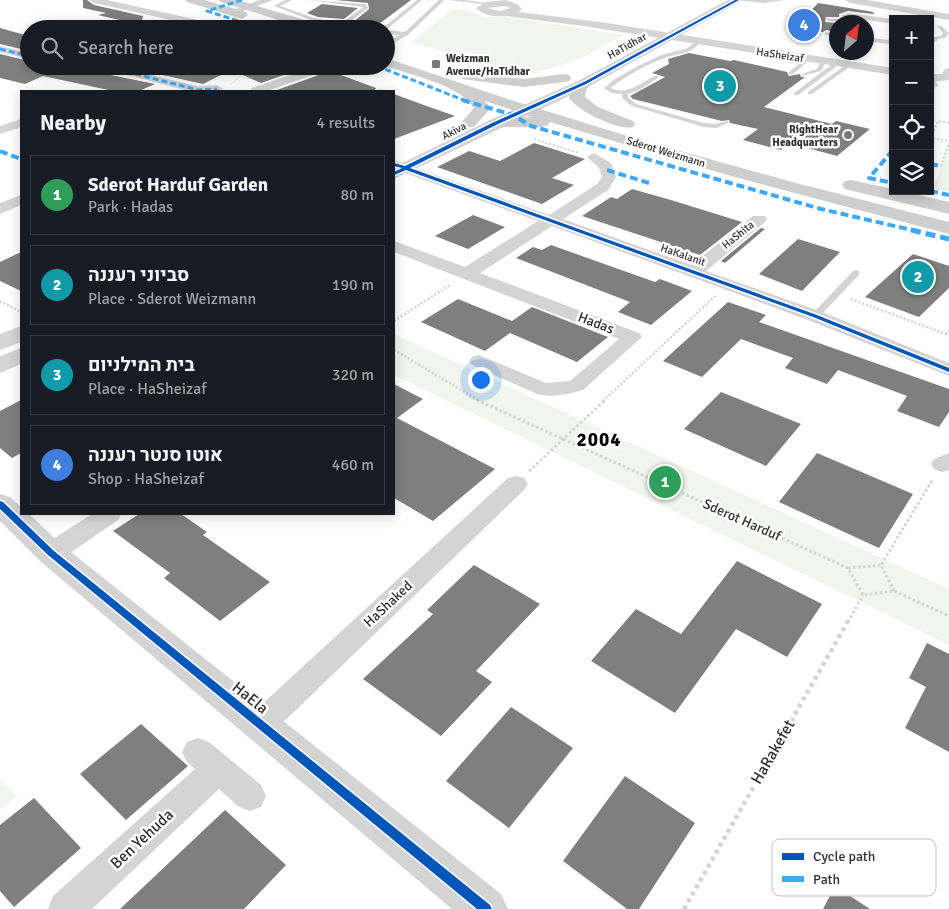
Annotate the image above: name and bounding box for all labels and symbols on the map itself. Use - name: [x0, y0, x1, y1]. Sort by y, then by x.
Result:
- pin: 4: [788, 6, 820, 44]
- north arrow: [829, 15, 874, 60]
- street label: HaTidhar: [605, 30, 649, 62]
- street label: HaSheizaf: [755, 45, 806, 65]
- place label: Weizman Avenue/HaTidhar: [446, 52, 531, 78]
- marker: Weizman Avenue/HaTidhar: [430, 58, 442, 70]
- pin: 3: [704, 67, 736, 105]
- street label: Akiva: [440, 119, 469, 143]
- place label: RightHear Headquarters: [772, 123, 839, 149]
- marker: RightHear Headquarters: [842, 129, 854, 141]
- street label: Sderot Weizmann: [625, 134, 707, 170]
- street label: HaShita: [719, 218, 757, 252]
- street label: HaKalanit: [659, 241, 707, 269]
- pin: 2: [902, 258, 934, 296]
- street label: Hadas: [576, 308, 616, 338]
- your location: [468, 367, 494, 393]
- district label: 2004: [576, 428, 622, 452]
- pin: 1: [649, 463, 681, 501]
- street label: Sderot Harduf: [700, 495, 785, 545]
- street label: HaShaked: [360, 577, 416, 631]
- street label: HaEla: [228, 677, 272, 719]
- street label: HaRakefet: [747, 716, 800, 788]
- street label: Ben Yehuda: [106, 805, 178, 873]
- legend: [772, 839, 936, 896]
- text: Cycle path: [813, 848, 875, 865]
- text: Path: [813, 871, 840, 888]

